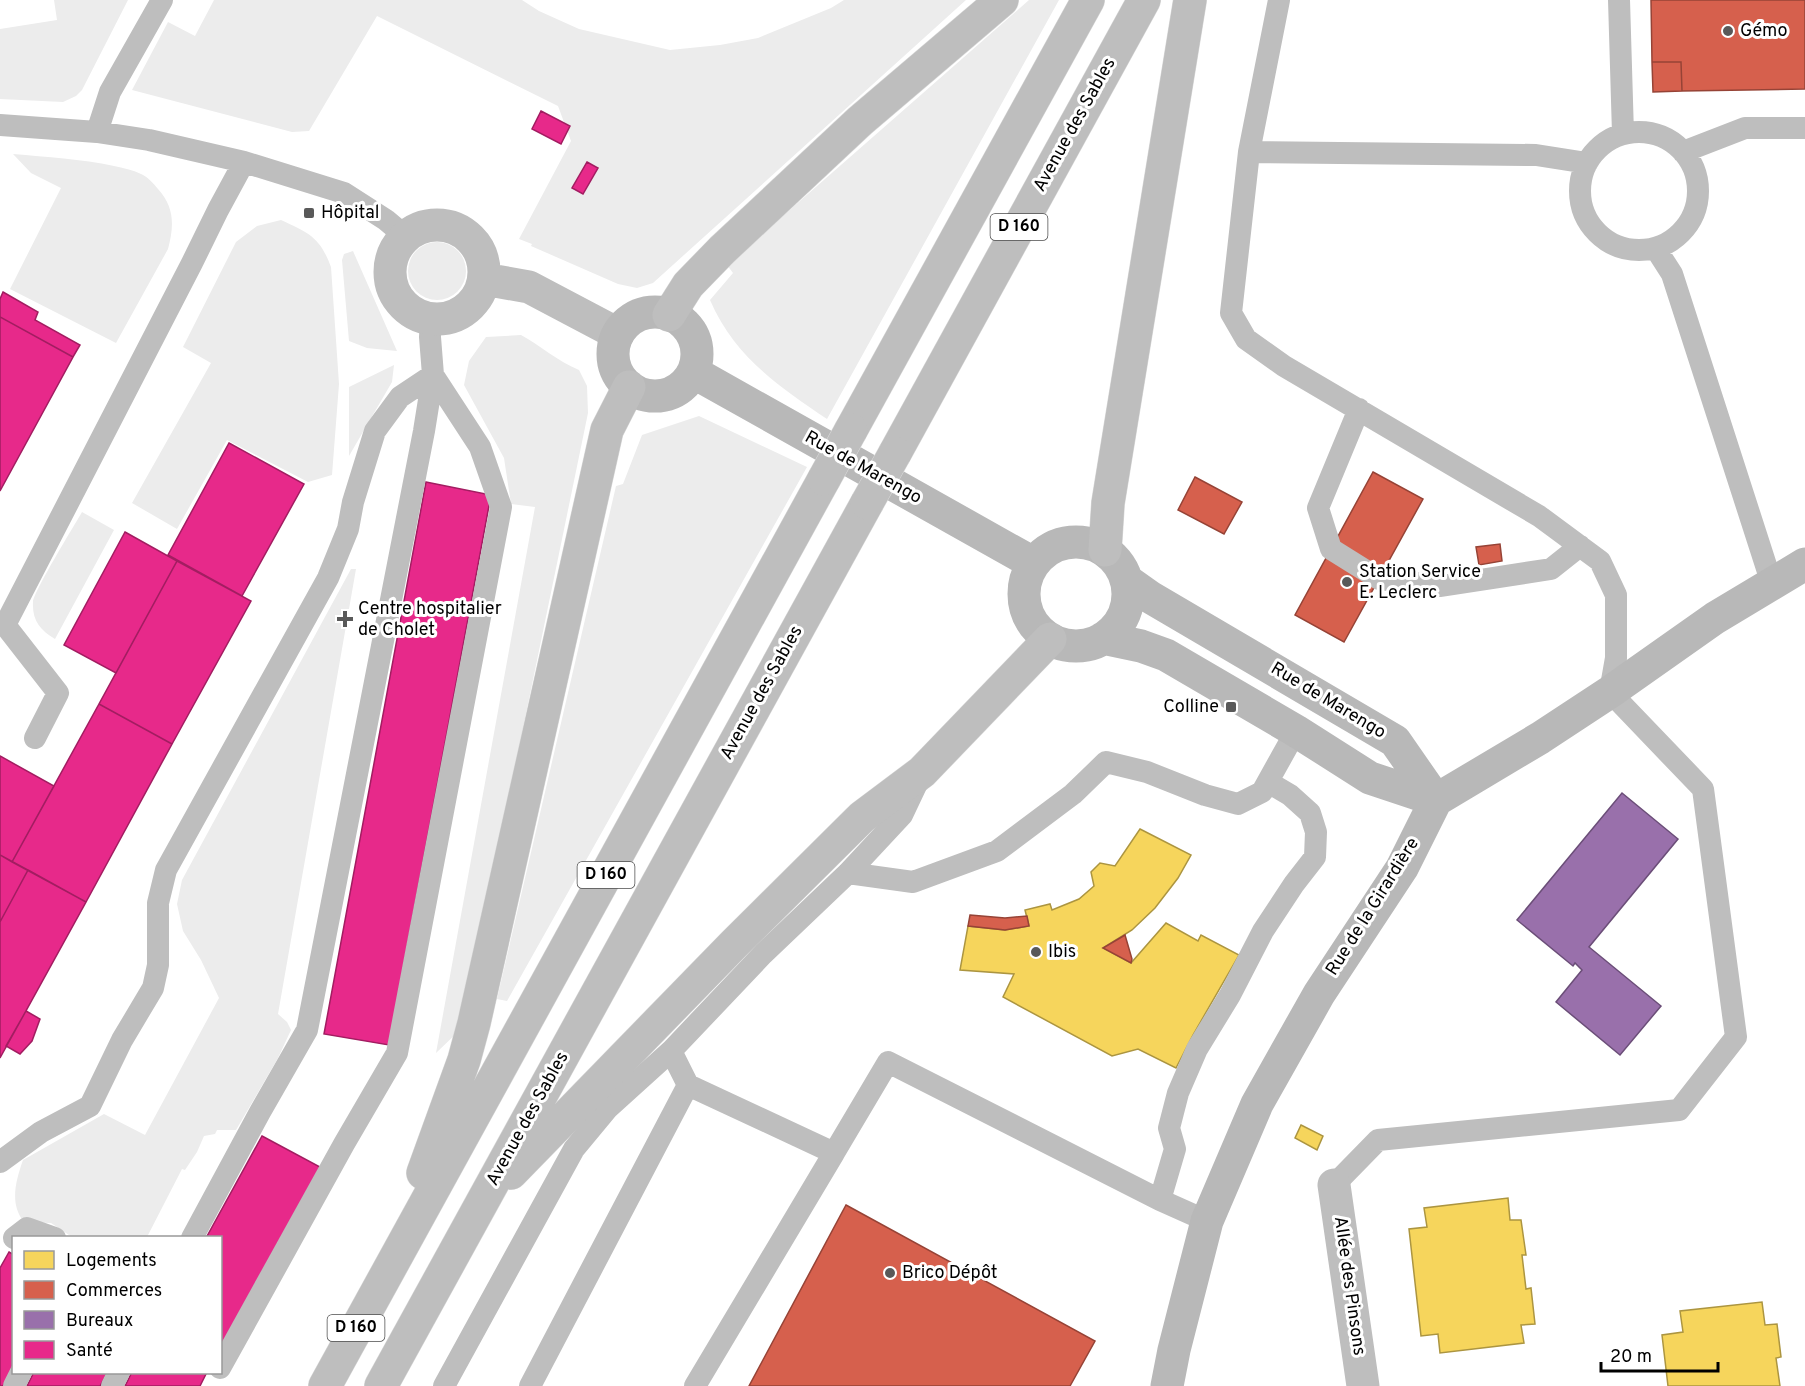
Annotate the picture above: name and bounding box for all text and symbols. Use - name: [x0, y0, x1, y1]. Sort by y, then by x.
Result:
- place label: Gémo: [1740, 20, 1788, 43]
- marker: Gémo: [1721, 24, 1735, 38]
- street label: Avenue des Sables: [1029, 54, 1121, 196]
- place label: Hôpital: [321, 202, 379, 225]
- marker: Hôpital: [302, 206, 316, 220]
- road number: D 160: [990, 214, 1048, 240]
- street label: Rue de Marengo: [800, 426, 926, 510]
- place label: Station Service E. Leclerc: [1359, 561, 1481, 605]
- marker: Station Service E. Leclerc: [1340, 575, 1354, 589]
- place label: Centre hospitalier de Cholet: [358, 598, 502, 642]
- marker: Centre hospitalier de Cholet: [336, 610, 354, 628]
- street label: Avenue des Sables: [716, 622, 808, 764]
- street label: Rue de Marengo: [1266, 658, 1390, 744]
- place label: Colline: [1163, 696, 1219, 719]
- marker: Colline: [1224, 700, 1238, 714]
- street label: Rue de la Girardière: [1321, 834, 1425, 980]
- road number: D 160: [578, 862, 634, 888]
- place label: Ibis: [1048, 941, 1076, 964]
- marker: Ibis: [1029, 945, 1043, 959]
- street label: Avenue des Sables: [482, 1048, 574, 1190]
- street label: Allée des Pinsons: [1328, 1215, 1370, 1357]
- legend: [12, 1236, 222, 1374]
- text: Logements: [66, 1250, 157, 1273]
- place label: Brico Dépôt: [902, 1262, 998, 1285]
- marker: Brico Dépôt: [883, 1266, 897, 1280]
- text: Commerces: [66, 1280, 162, 1303]
- text: Bureaux: [66, 1310, 133, 1333]
- road number: D 160: [328, 1315, 385, 1341]
- scale bar: [1601, 1335, 1718, 1373]
- text: Santé: [66, 1340, 113, 1363]
- text: 20 m: [1610, 1346, 1652, 1369]

